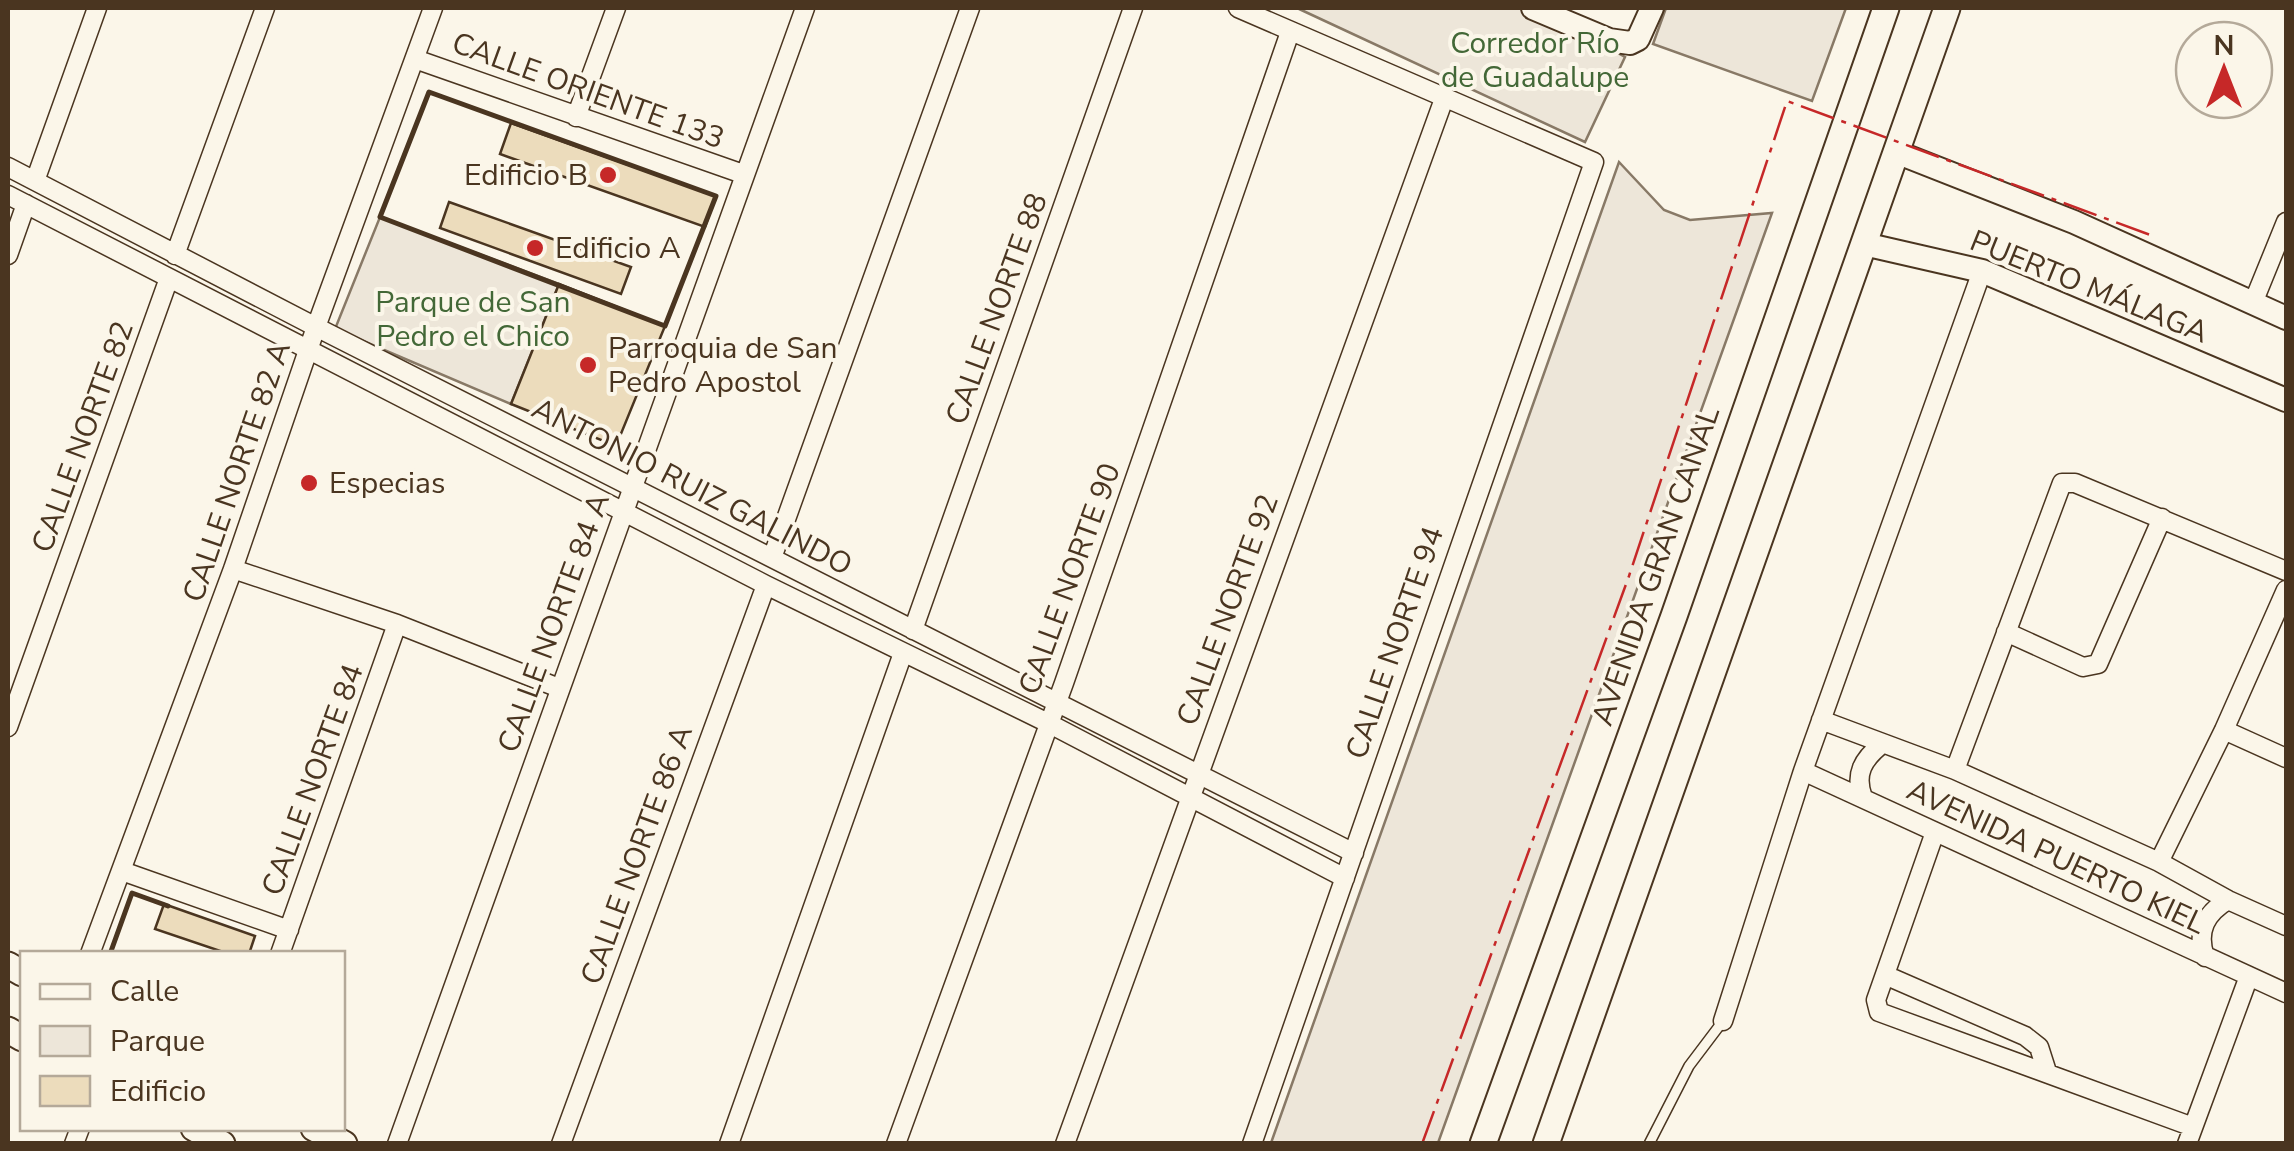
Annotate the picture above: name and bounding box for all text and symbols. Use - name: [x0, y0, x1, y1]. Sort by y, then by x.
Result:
- north arrow: [2174, 20, 2274, 120]
- street label: CALLE ORIENTE 133: [446, 23, 730, 159]
- park label: Corredor Río de Guadalupe: [1441, 23, 1629, 98]
- text: N: [2214, 27, 2234, 65]
- place label: Edificio B: [464, 155, 588, 196]
- marker: Edificio B: [597, 164, 619, 186]
- street label: CALLE NORTE 88: [936, 188, 1058, 430]
- street label: PUERTO MÁLAGA: [1964, 220, 2214, 354]
- place label: Edificio A: [555, 228, 681, 269]
- marker: Edificio A: [524, 237, 546, 259]
- park label: Parque de San Pedro el Chico: [375, 282, 571, 357]
- street label: CALLE NORTE 82: [22, 316, 144, 558]
- place label: Parroquia de San Pedro Apostol: [608, 328, 838, 403]
- street label: CALLE NORTE 82 A: [173, 336, 301, 608]
- marker: Parroquia de San Pedro Apostol: [577, 354, 599, 376]
- street label: ANTONIO RUIZ GALINDO: [525, 388, 859, 586]
- street label: AVENIDA GRAN CANAL: [1582, 401, 1730, 731]
- street label: CALLE NORTE 90: [1009, 458, 1131, 700]
- place label: Especias: [329, 463, 445, 504]
- marker: Especias: [298, 472, 320, 494]
- street label: CALLE NORTE 84 A: [488, 488, 620, 758]
- street label: CALLE NORTE 92: [1167, 489, 1289, 731]
- street label: CALLE NORTE 94: [1336, 521, 1454, 765]
- street label: CALLE NORTE 84: [252, 659, 374, 901]
- street label: CALLE NORTE 86 A: [571, 720, 703, 990]
- street label: AVENIDA PUERTO KIEL: [1900, 770, 2212, 944]
- legend: [20, 951, 345, 1131]
- text: Calle: [110, 971, 179, 1012]
- text: Parque: [110, 1021, 205, 1062]
- text: Edificio: [110, 1071, 206, 1112]

